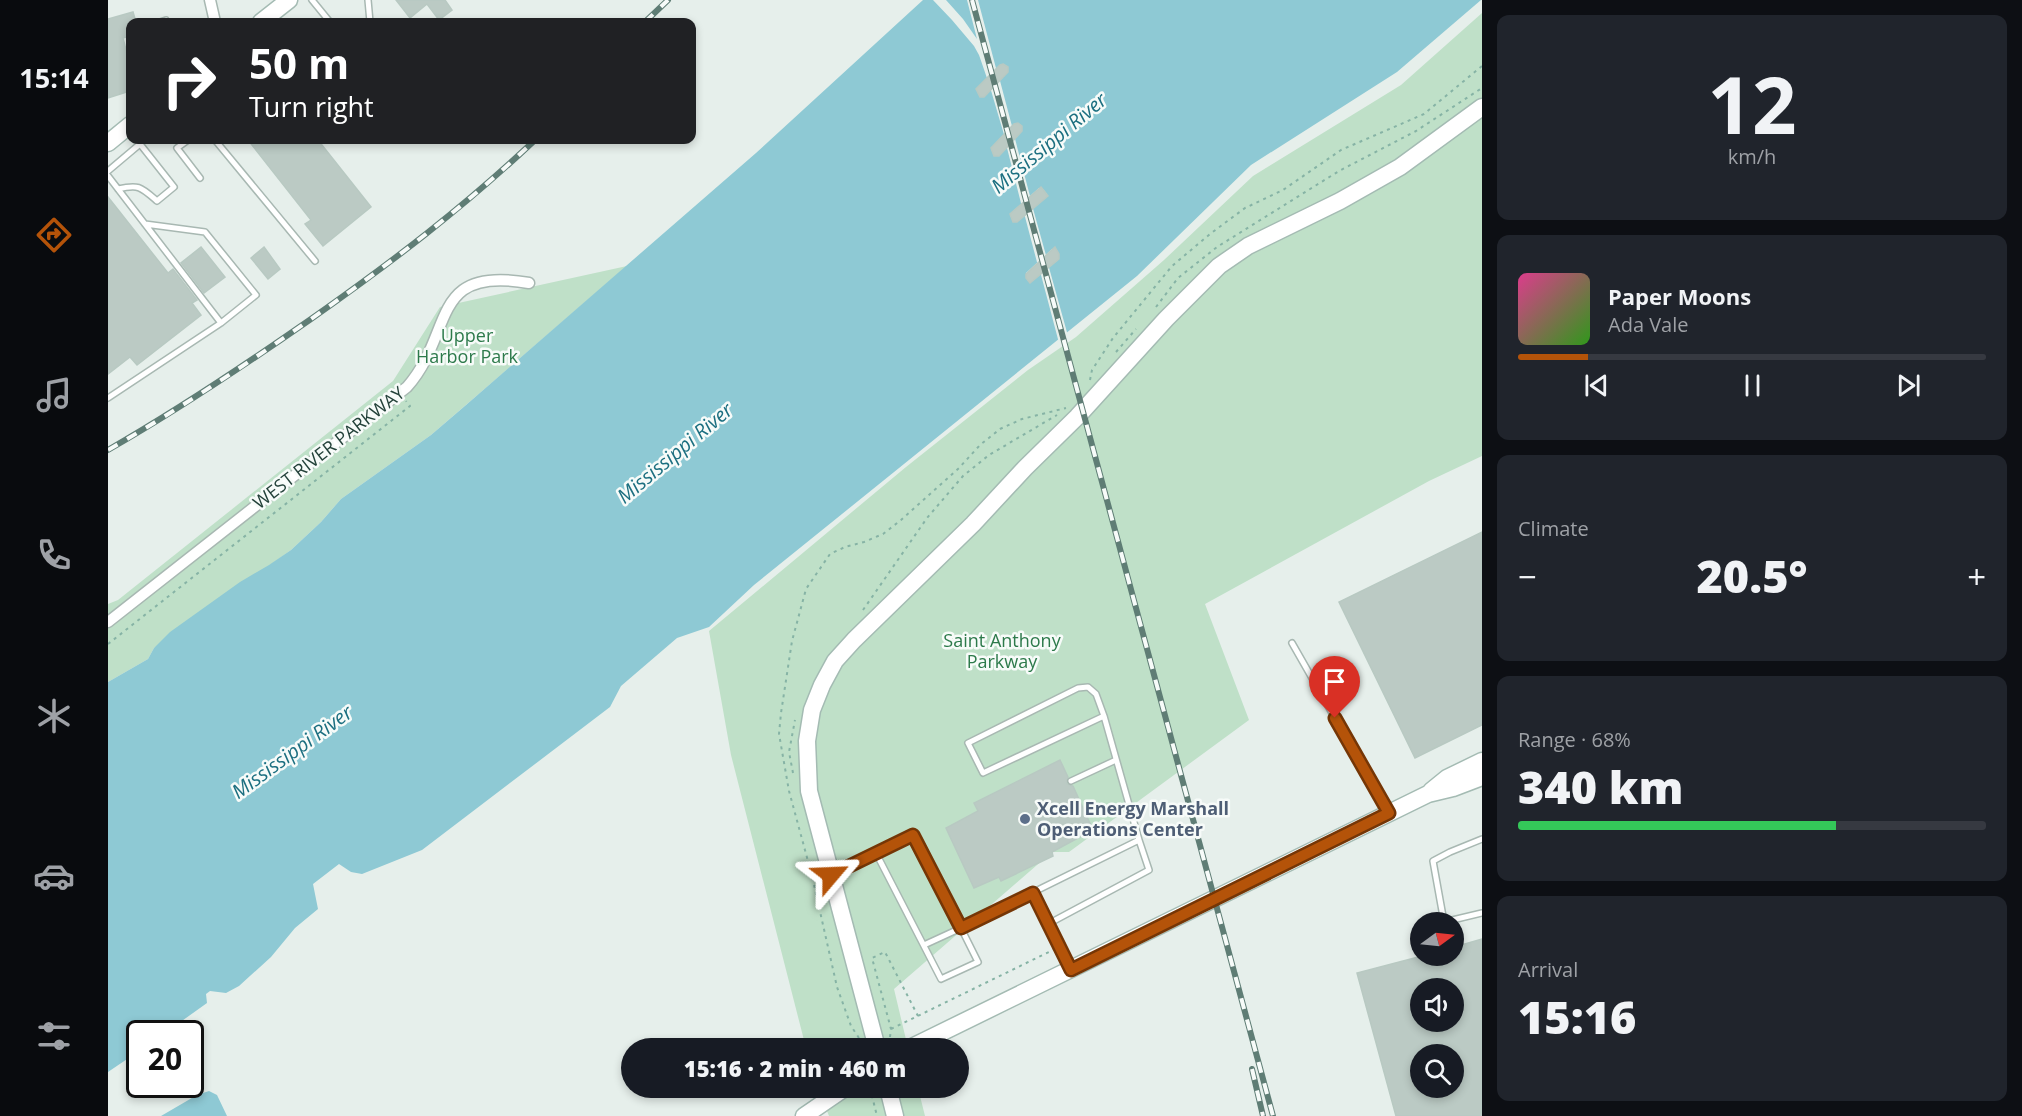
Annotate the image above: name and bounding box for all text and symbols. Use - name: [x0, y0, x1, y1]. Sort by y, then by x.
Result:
- text: 50 m: [249, 34, 349, 91]
- icon: right: [150, 42, 228, 120]
- text: 12: [1707, 51, 1797, 157]
- text: 15:14: [19, 59, 89, 96]
- water label: Mississippi River: [985, 86, 1113, 199]
- text: Turn right: [249, 88, 374, 125]
- text: km/h: [1728, 143, 1776, 170]
- icon: directions: [33, 214, 75, 256]
- text: Paper Moons: [1608, 281, 1751, 311]
- text: Ada Vale: [1608, 311, 1689, 338]
- park label: Upper Harbor Park: [416, 323, 519, 368]
- icon: previous: [1580, 369, 1613, 402]
- icon: pause: [1736, 369, 1769, 402]
- icon: next: [1892, 369, 1925, 402]
- icon: music: [33, 374, 75, 416]
- street label: WEST RIVER PARKWAY: [248, 380, 410, 514]
- water label: Mississippi River: [611, 396, 739, 509]
- text: Climate: [1518, 515, 1589, 542]
- icon: phone: [33, 534, 75, 576]
- text: 20.5°: [1696, 545, 1808, 606]
- text: −: [1518, 554, 1537, 599]
- text: +: [1967, 554, 1986, 599]
- park label: Saint Anthony Parkway: [943, 628, 1062, 673]
- pin: [1309, 656, 1360, 718]
- icon: arrive: [1318, 665, 1351, 698]
- icon: climate: [33, 695, 75, 737]
- water label: Mississippi River: [226, 698, 358, 805]
- text: Range · 68%: [1518, 726, 1631, 753]
- text: 340 km: [1518, 756, 1683, 817]
- place label: Xcell Energy Marshall Operations Center: [1037, 796, 1229, 841]
- marker: Xcell Energy Marshall Operations Center: [1018, 812, 1032, 826]
- position arrow: [799, 843, 863, 907]
- icon: car: [33, 855, 75, 897]
- north arrow: [1410, 912, 1464, 966]
- map controls: [1410, 912, 1464, 1098]
- text: Arrival: [1518, 956, 1578, 983]
- button: sound: [1410, 978, 1464, 1032]
- text: 15:16: [1518, 986, 1636, 1047]
- icon: filters: [33, 1015, 75, 1057]
- speed limit sign: 20: [126, 1020, 204, 1098]
- button: search: [1410, 1044, 1464, 1098]
- text: 15:16 · 2 min · 460 m: [684, 1053, 906, 1083]

